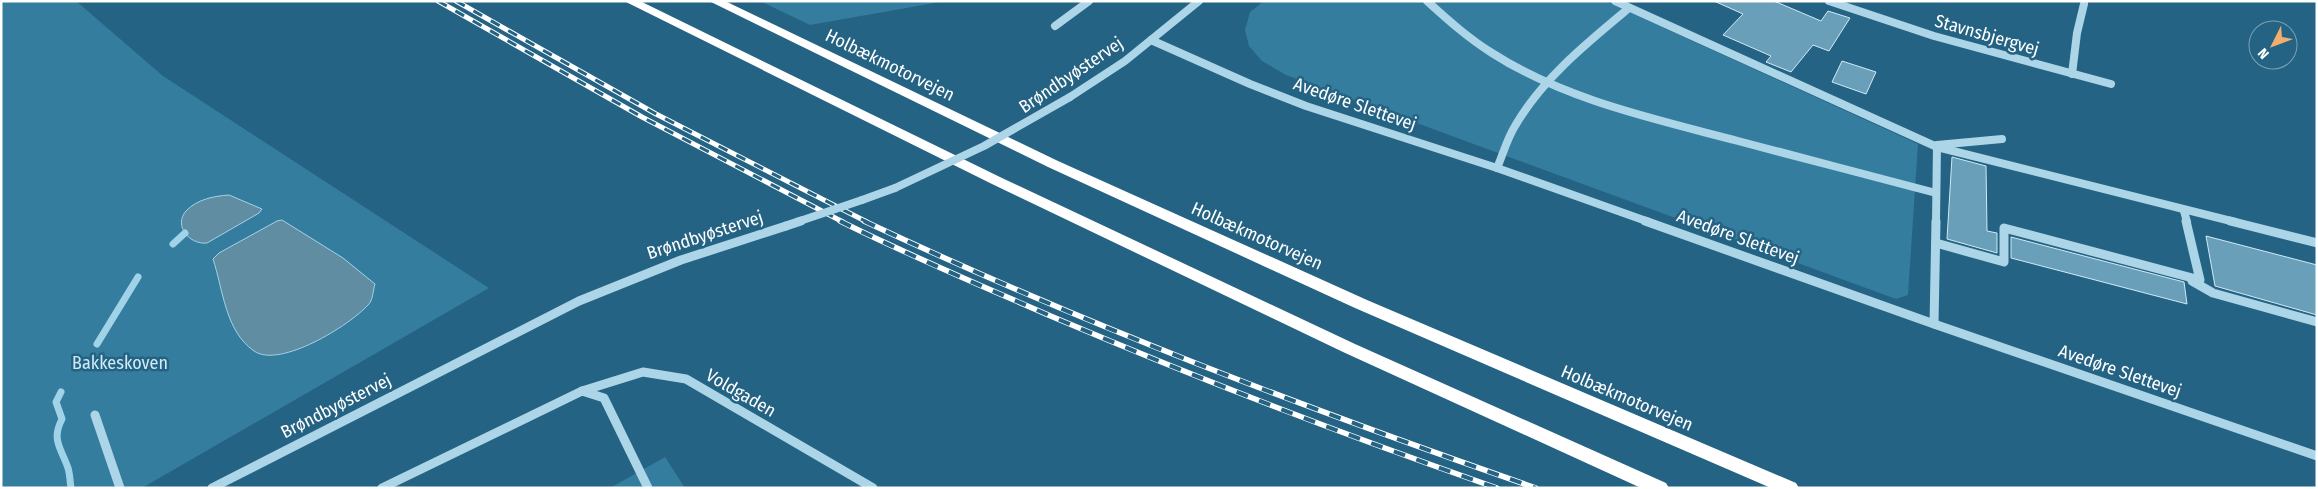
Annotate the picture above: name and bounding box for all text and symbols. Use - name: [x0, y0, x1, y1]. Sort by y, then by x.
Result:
- street label: Stavnsbjergvej: [1932, 10, 2042, 60]
- north arrow: [2248, 20, 2298, 70]
- street label: Holbækmotorvejen: [822, 24, 958, 106]
- street label: Brøndbyøstervej: [1015, 32, 1127, 118]
- text: N: [2255, 45, 2273, 62]
- street label: Avedøre Slettevej: [1291, 73, 1419, 135]
- street label: Holbækmotorvejen: [1188, 197, 1326, 275]
- street label: Avedøre Slettevej: [1674, 205, 1802, 269]
- street label: Brøndbyøstervej: [644, 206, 766, 264]
- street label: Avedøre Slettevej: [2056, 340, 2184, 402]
- park label: Bakkeskoven: [72, 352, 168, 374]
- street label: Holbækmotorvejen: [1558, 360, 1696, 436]
- street label: Voldgaden: [702, 364, 780, 422]
- street label: Brøndbyøstervej: [277, 369, 395, 443]

